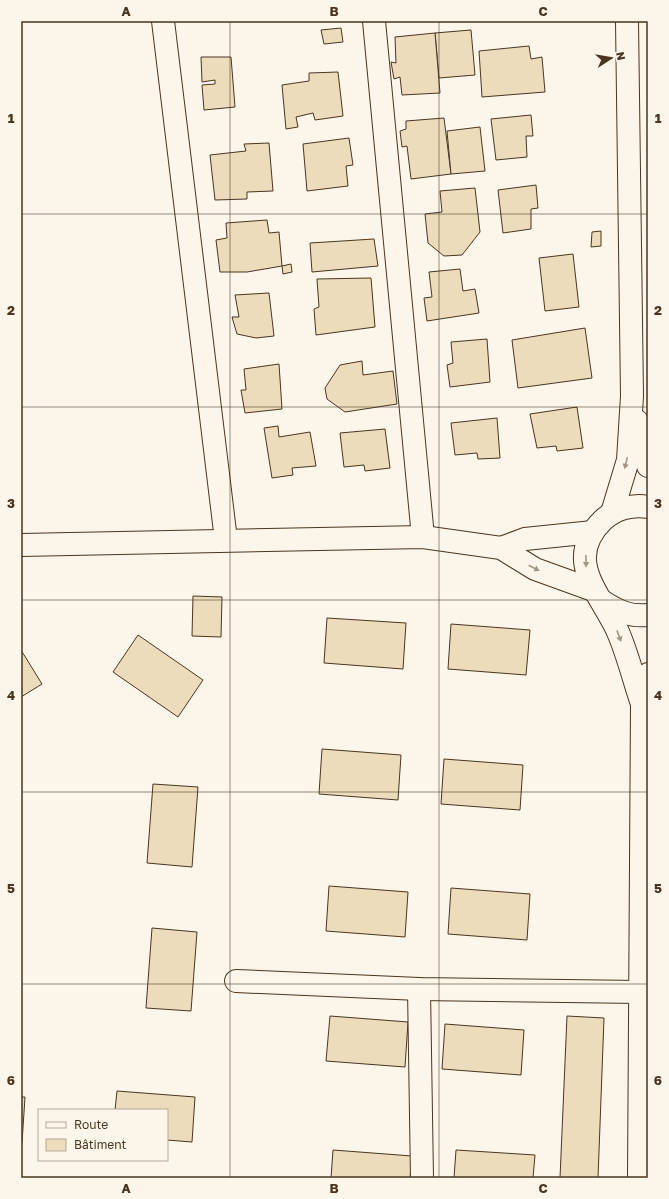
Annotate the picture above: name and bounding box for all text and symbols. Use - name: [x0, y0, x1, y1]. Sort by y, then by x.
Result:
- text: A: [121, 3, 131, 19]
- text: B: [329, 3, 339, 19]
- text: C: [538, 3, 548, 19]
- north arrow: [591, 38, 631, 78]
- text: N: [614, 50, 628, 61]
- text: 1: [8, 110, 15, 126]
- text: 1: [655, 110, 662, 126]
- text: 2: [7, 302, 15, 318]
- text: 2: [654, 302, 662, 318]
- one-way arrow: [623, 456, 629, 469]
- text: 3: [7, 495, 15, 511]
- text: 3: [654, 495, 662, 511]
- one-way arrow: [583, 555, 589, 568]
- one-way arrow: [528, 564, 540, 571]
- one-way arrow: [617, 631, 623, 643]
- text: 4: [7, 687, 15, 703]
- text: 4: [654, 687, 662, 703]
- text: 5: [7, 880, 15, 896]
- text: 5: [654, 880, 662, 896]
- text: 6: [7, 1072, 15, 1088]
- text: 6: [654, 1072, 662, 1088]
- legend: [38, 1109, 168, 1161]
- text: Route: [74, 1117, 108, 1132]
- text: Bâtiment: [74, 1137, 127, 1152]
- text: A: [121, 1180, 131, 1196]
- text: B: [329, 1180, 339, 1196]
- text: C: [538, 1180, 548, 1196]

